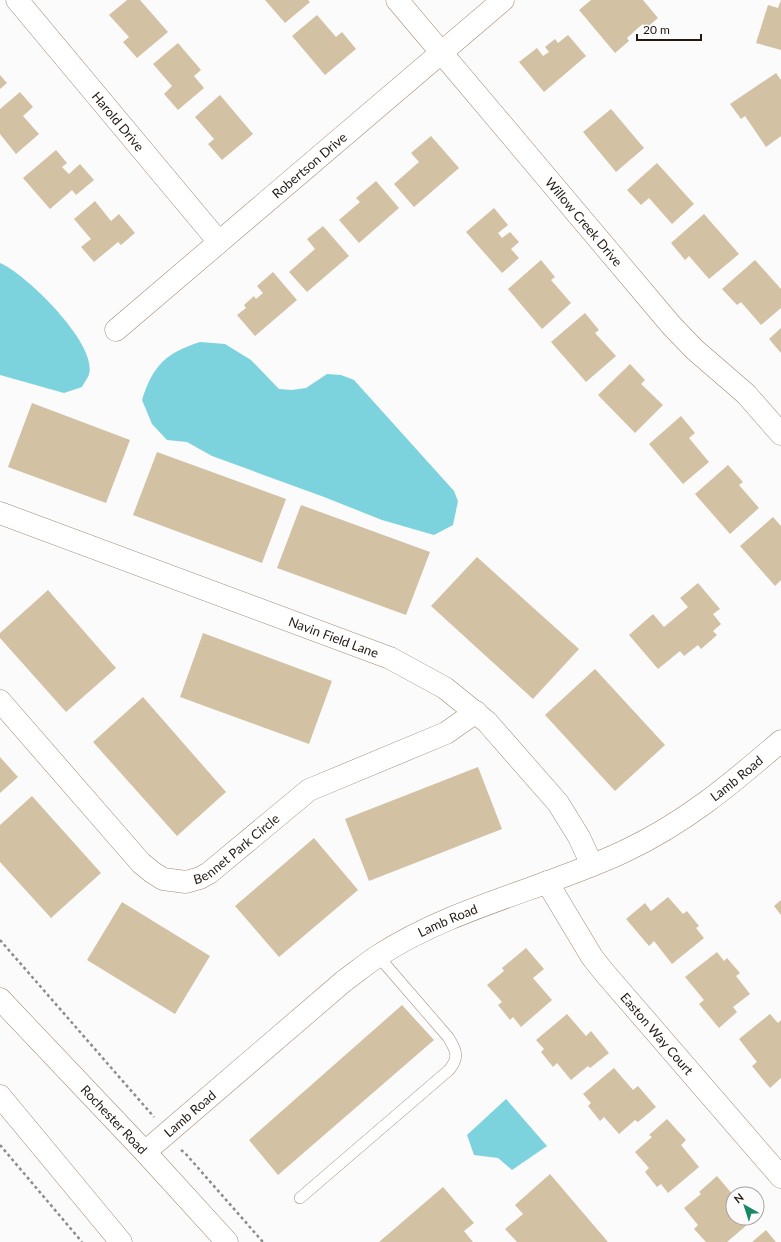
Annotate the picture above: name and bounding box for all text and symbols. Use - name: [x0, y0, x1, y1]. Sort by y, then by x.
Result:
- scale bar: [637, 16, 701, 42]
- text: 20 m: [643, 22, 670, 37]
- street label: Harold Drive: [89, 88, 148, 154]
- street label: Robertson Drive: [269, 129, 350, 202]
- street label: Willow Creek Drive: [542, 174, 626, 269]
- street label: Navin Field Lane: [286, 613, 381, 661]
- street label: Lamb Road: [707, 752, 766, 804]
- street label: Bennet Park Circle: [191, 810, 283, 888]
- street label: Lamb Road: [415, 900, 480, 940]
- street label: Easton Way Court: [617, 989, 697, 1078]
- street label: Rochester Road: [78, 1082, 151, 1157]
- street label: Lamb Road: [161, 1087, 219, 1140]
- north arrow: [725, 1186, 765, 1226]
- text: N: [731, 1190, 746, 1206]

